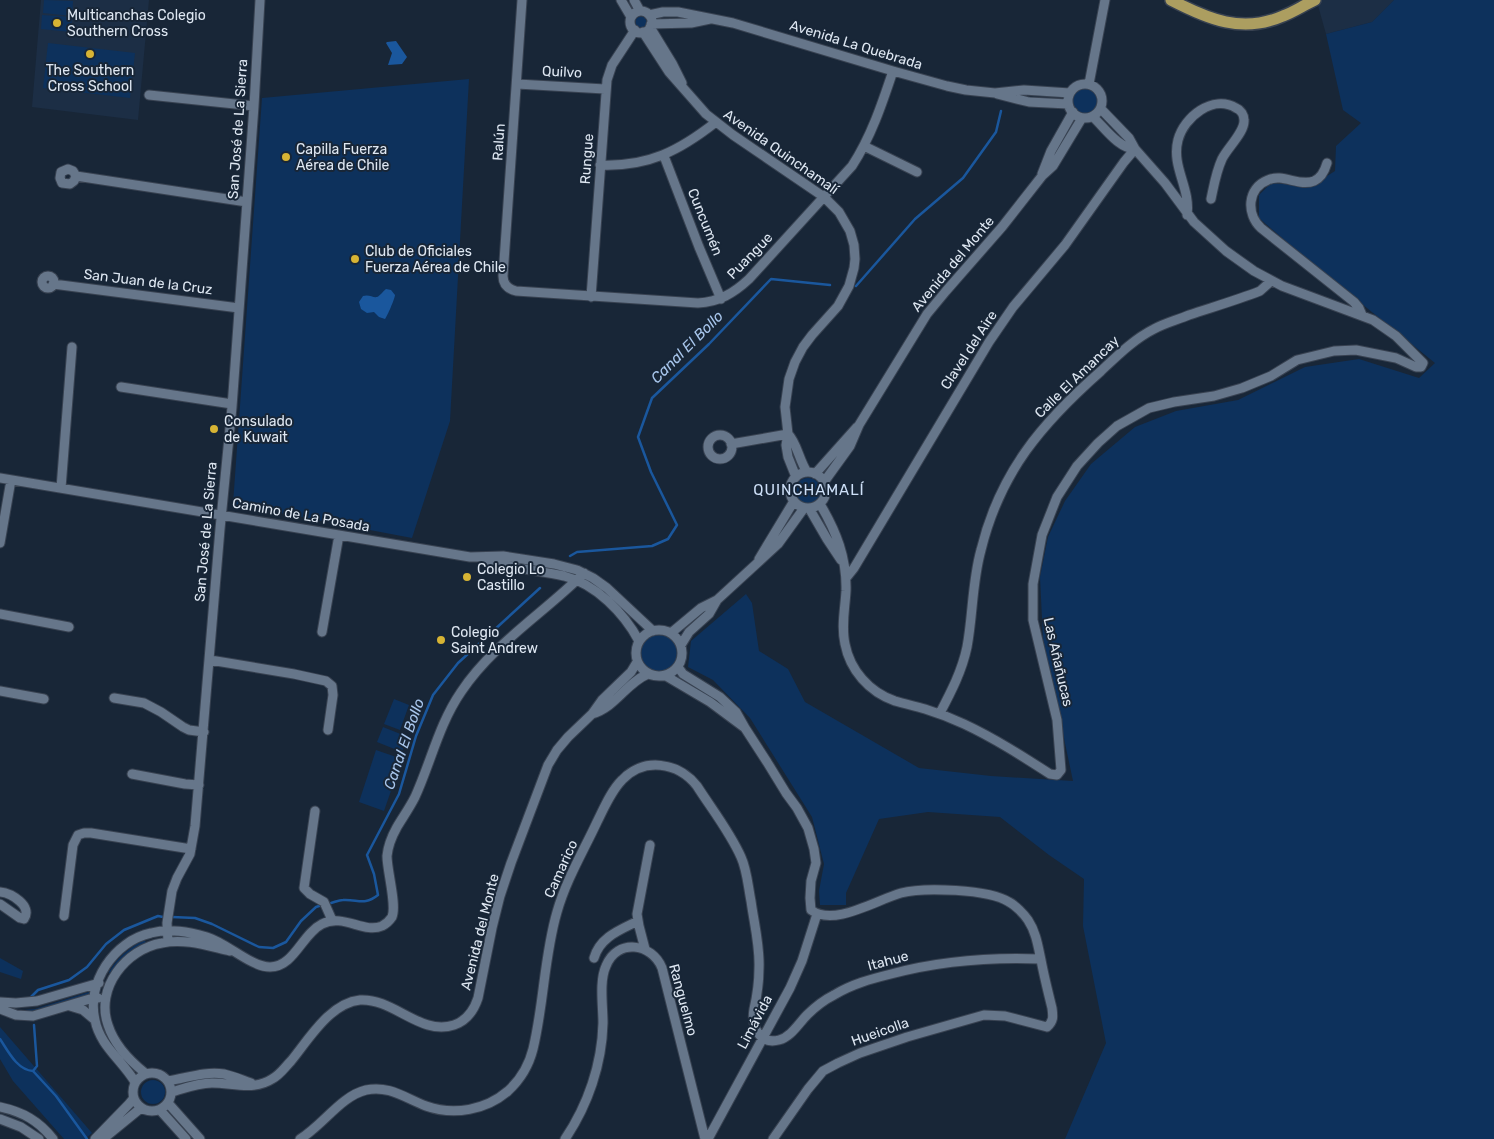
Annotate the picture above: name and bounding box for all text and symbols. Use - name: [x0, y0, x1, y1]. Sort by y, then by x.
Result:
- place label: Multicanchas Colegio Southern Cross: [67, 7, 206, 40]
- marker: Multicanchas Colegio Southern Cross: [51, 17, 63, 29]
- street label: Avenida La Quebrada: [788, 17, 924, 73]
- marker: The Southern Cross School: [84, 48, 96, 60]
- street label: San José de La Sierra: [225, 58, 251, 200]
- place label: The Southern Cross School: [46, 62, 134, 95]
- street label: Quilvo: [541, 62, 583, 82]
- street label: Avenida Quinchamalí: [720, 106, 842, 198]
- street label: Ralún: [489, 123, 509, 161]
- street label: Rungue: [577, 133, 597, 185]
- place label: Capilla Fuerza Aérea de Chile: [296, 141, 390, 174]
- marker: Capilla Fuerza Aérea de Chile: [280, 151, 292, 163]
- street label: Cuncumén: [684, 186, 726, 258]
- street label: Avenida del Monte: [908, 213, 998, 315]
- street label: Puangue: [724, 229, 776, 283]
- place label: Club de Oficiales Fuerza Aérea de Chile: [365, 243, 506, 276]
- marker: Club de Oficiales Fuerza Aérea de Chile: [349, 253, 361, 265]
- street label: San Juan de la Cruz: [83, 266, 213, 298]
- water label: Canal El Bollo: [647, 307, 727, 387]
- street label: Clavel del Aire: [937, 307, 1001, 393]
- street label: Calle El Amancay: [1031, 332, 1123, 422]
- place label: Consulado de Kuwait: [224, 413, 293, 446]
- marker: Consulado de Kuwait: [208, 423, 220, 435]
- street label: San José de La Sierra: [191, 461, 221, 603]
- district label: QUINCHAMALÍ: [753, 481, 865, 499]
- street label: Camino de La Posada: [231, 495, 371, 535]
- place label: Colegio Lo Castillo: [477, 561, 545, 594]
- marker: Colegio Lo Castillo: [461, 571, 473, 583]
- street label: Las Añañucas: [1039, 616, 1077, 708]
- place label: Colegio Saint Andrew: [451, 624, 538, 657]
- marker: Colegio Saint Andrew: [435, 634, 447, 646]
- water label: Canal El Bollo: [380, 696, 428, 792]
- street label: Camarico: [541, 837, 581, 901]
- street label: Avenida del Monte: [457, 872, 503, 992]
- street label: Itahue: [866, 947, 911, 975]
- street label: Ranguelmo: [665, 962, 701, 1038]
- street label: Limávida: [734, 992, 776, 1052]
- street label: Hueicolla: [849, 1014, 911, 1050]

